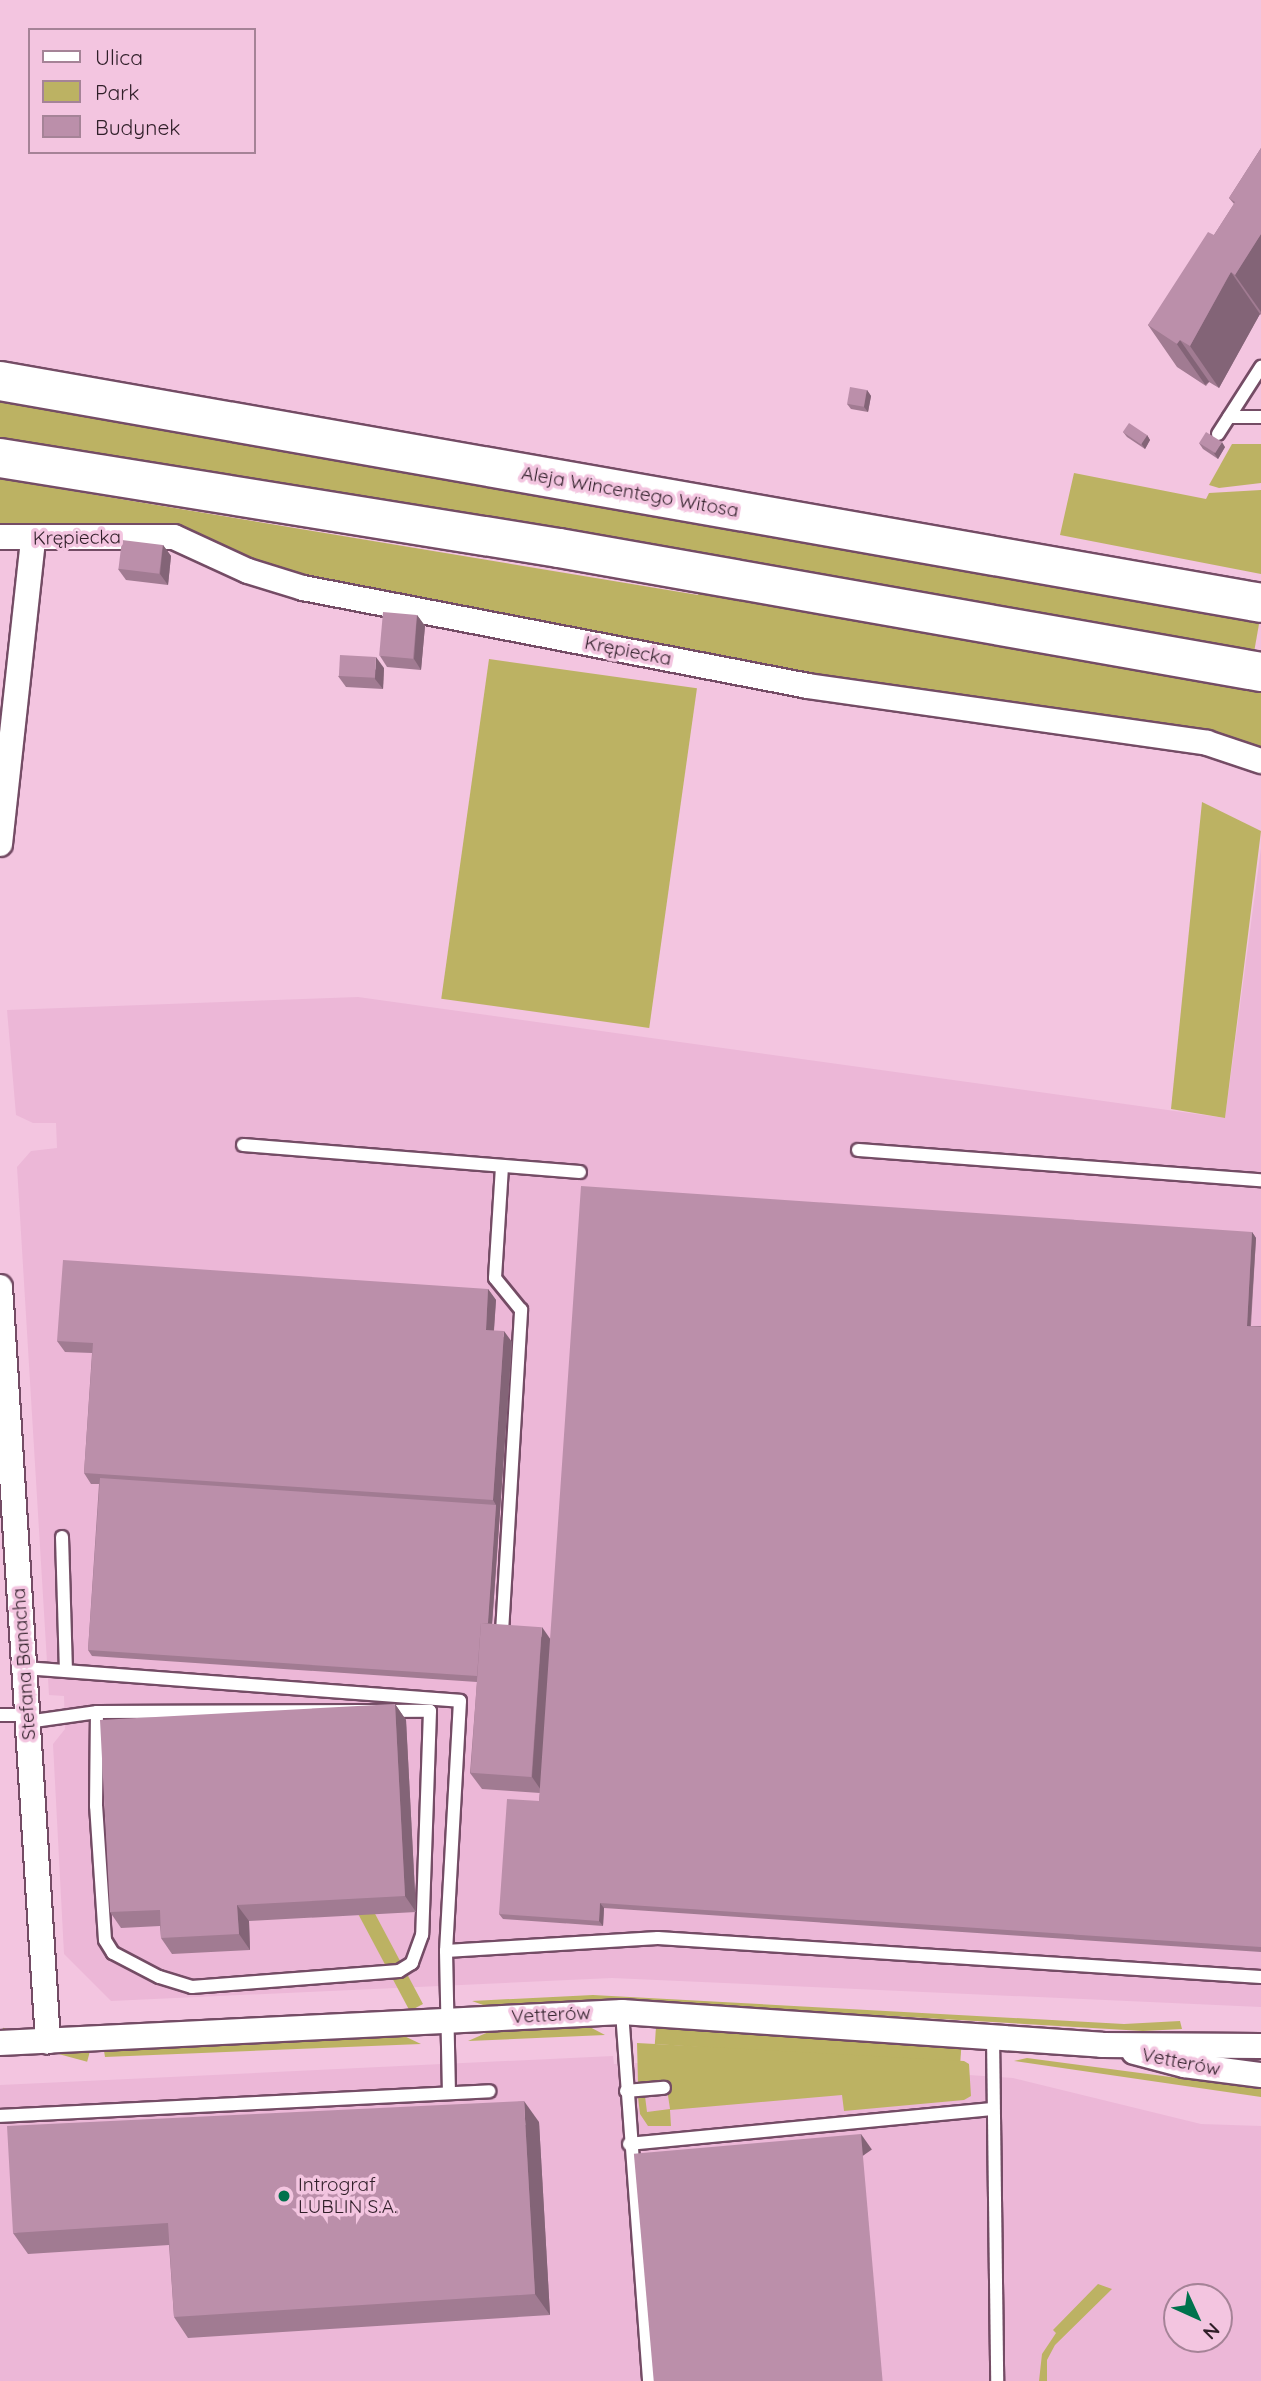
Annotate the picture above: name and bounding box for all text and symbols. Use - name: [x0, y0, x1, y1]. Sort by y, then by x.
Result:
- legend: [28, 28, 256, 154]
- text: Ulica: [95, 44, 143, 70]
- text: Park: [95, 79, 139, 105]
- text: Budynek: [95, 114, 181, 140]
- street label: Aleja Wincentego Witosa: [520, 462, 740, 522]
- street label: Krępiecka: [33, 526, 121, 550]
- street label: Krępiecka: [583, 631, 673, 671]
- street label: Stefana Banacha: [7, 1587, 41, 1741]
- street label: Vetterów: [511, 2002, 591, 2028]
- street label: Vetterów: [1140, 2043, 1222, 2081]
- place label: Intrograf LUBLIN S.A.: [298, 2174, 397, 2218]
- marker: Intrograf LUBLIN S.A.: [276, 2188, 292, 2204]
- north arrow: [1163, 2283, 1233, 2353]
- text: N: [1198, 2318, 1225, 2345]

